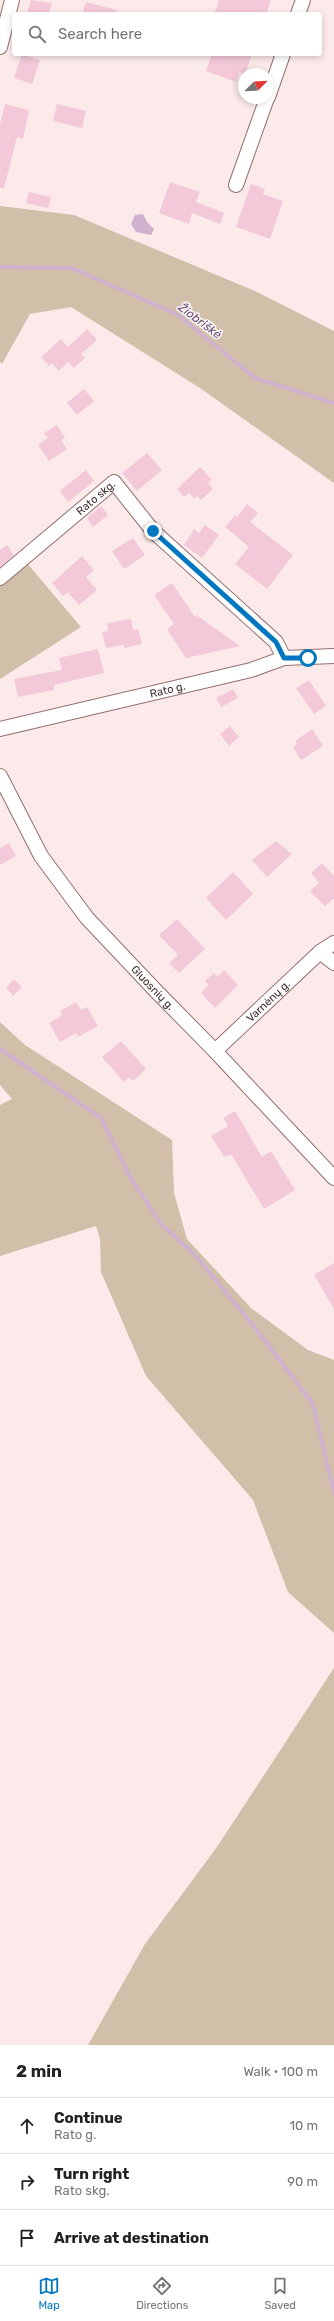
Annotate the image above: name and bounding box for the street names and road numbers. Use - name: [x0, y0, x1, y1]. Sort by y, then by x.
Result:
- street label: Rato skg.: [73, 477, 118, 518]
- street label: Rato g.: [148, 679, 187, 700]
- street label: Gluosnių g.: [129, 963, 178, 1013]
- street label: Varnėnų g.: [244, 977, 293, 1025]

